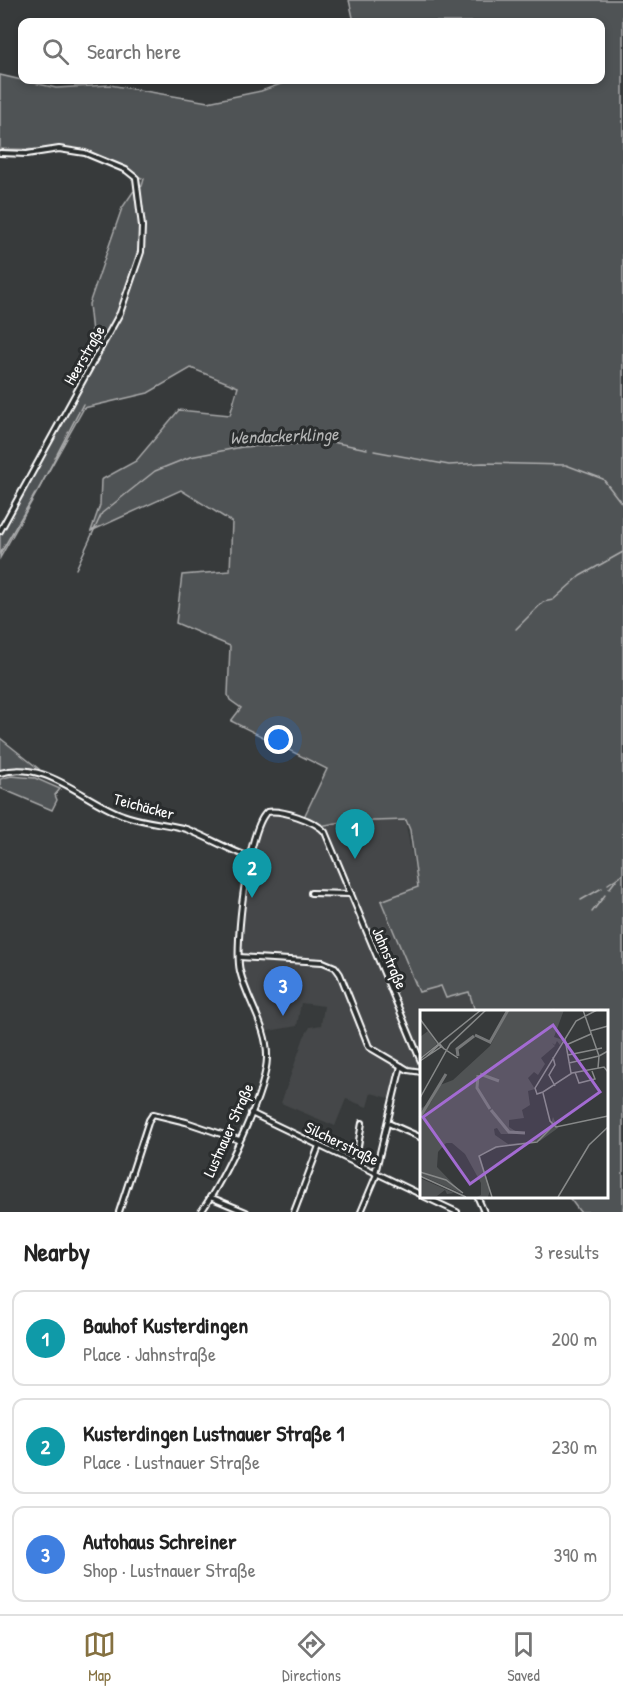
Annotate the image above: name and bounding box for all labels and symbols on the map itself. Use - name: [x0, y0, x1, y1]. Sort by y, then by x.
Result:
- street label: Heerstraße: [58, 321, 110, 389]
- water label: Wendackerklinge: [229, 421, 340, 450]
- your location: [264, 725, 293, 754]
- street label: Teichäcker: [111, 787, 177, 825]
- pin: 1: [336, 810, 374, 859]
- pin: 2: [232, 848, 272, 898]
- street label: Jahnstraße: [367, 924, 413, 993]
- pin: 3: [264, 966, 302, 1016]
- inset map: [420, 1010, 608, 1197]
- street label: Lustnauer Straße: [198, 1079, 259, 1180]
- street label: Silcherstraße: [301, 1116, 383, 1171]

